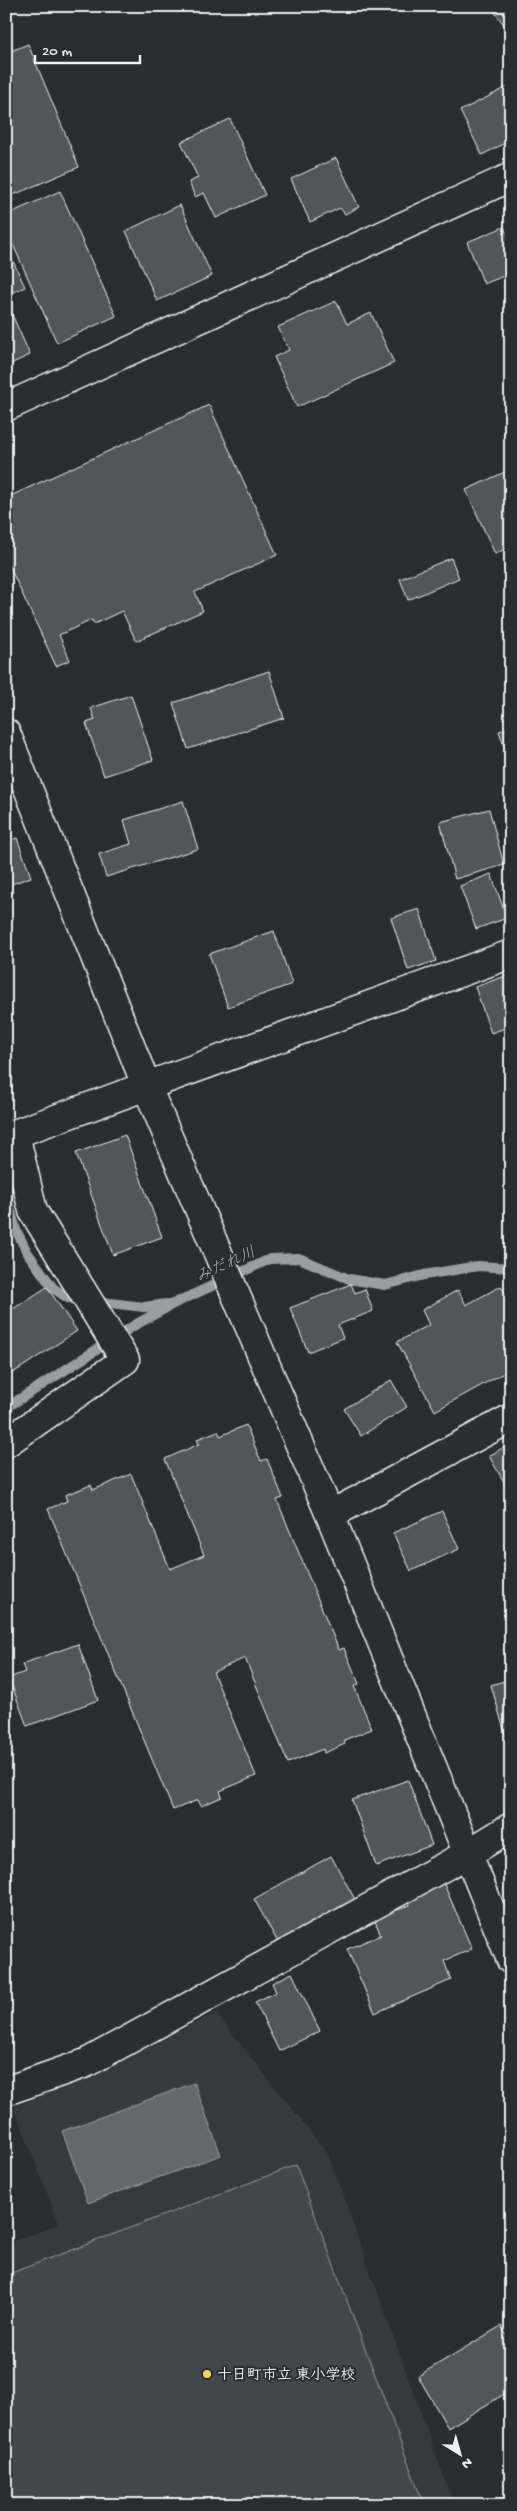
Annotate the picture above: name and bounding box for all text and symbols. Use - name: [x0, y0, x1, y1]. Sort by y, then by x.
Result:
- scale bar: [35, 32, 140, 64]
- text: 20 m: [42, 43, 72, 61]
- water label: みだれ川: [193, 1243, 260, 1288]
- place label: 十日町市立 東小学校: [217, 2366, 356, 2385]
- marker: 十日町市立 東小学校: [201, 2368, 213, 2380]
- north arrow: [434, 2428, 484, 2478]
- text: N: [458, 2453, 475, 2472]

